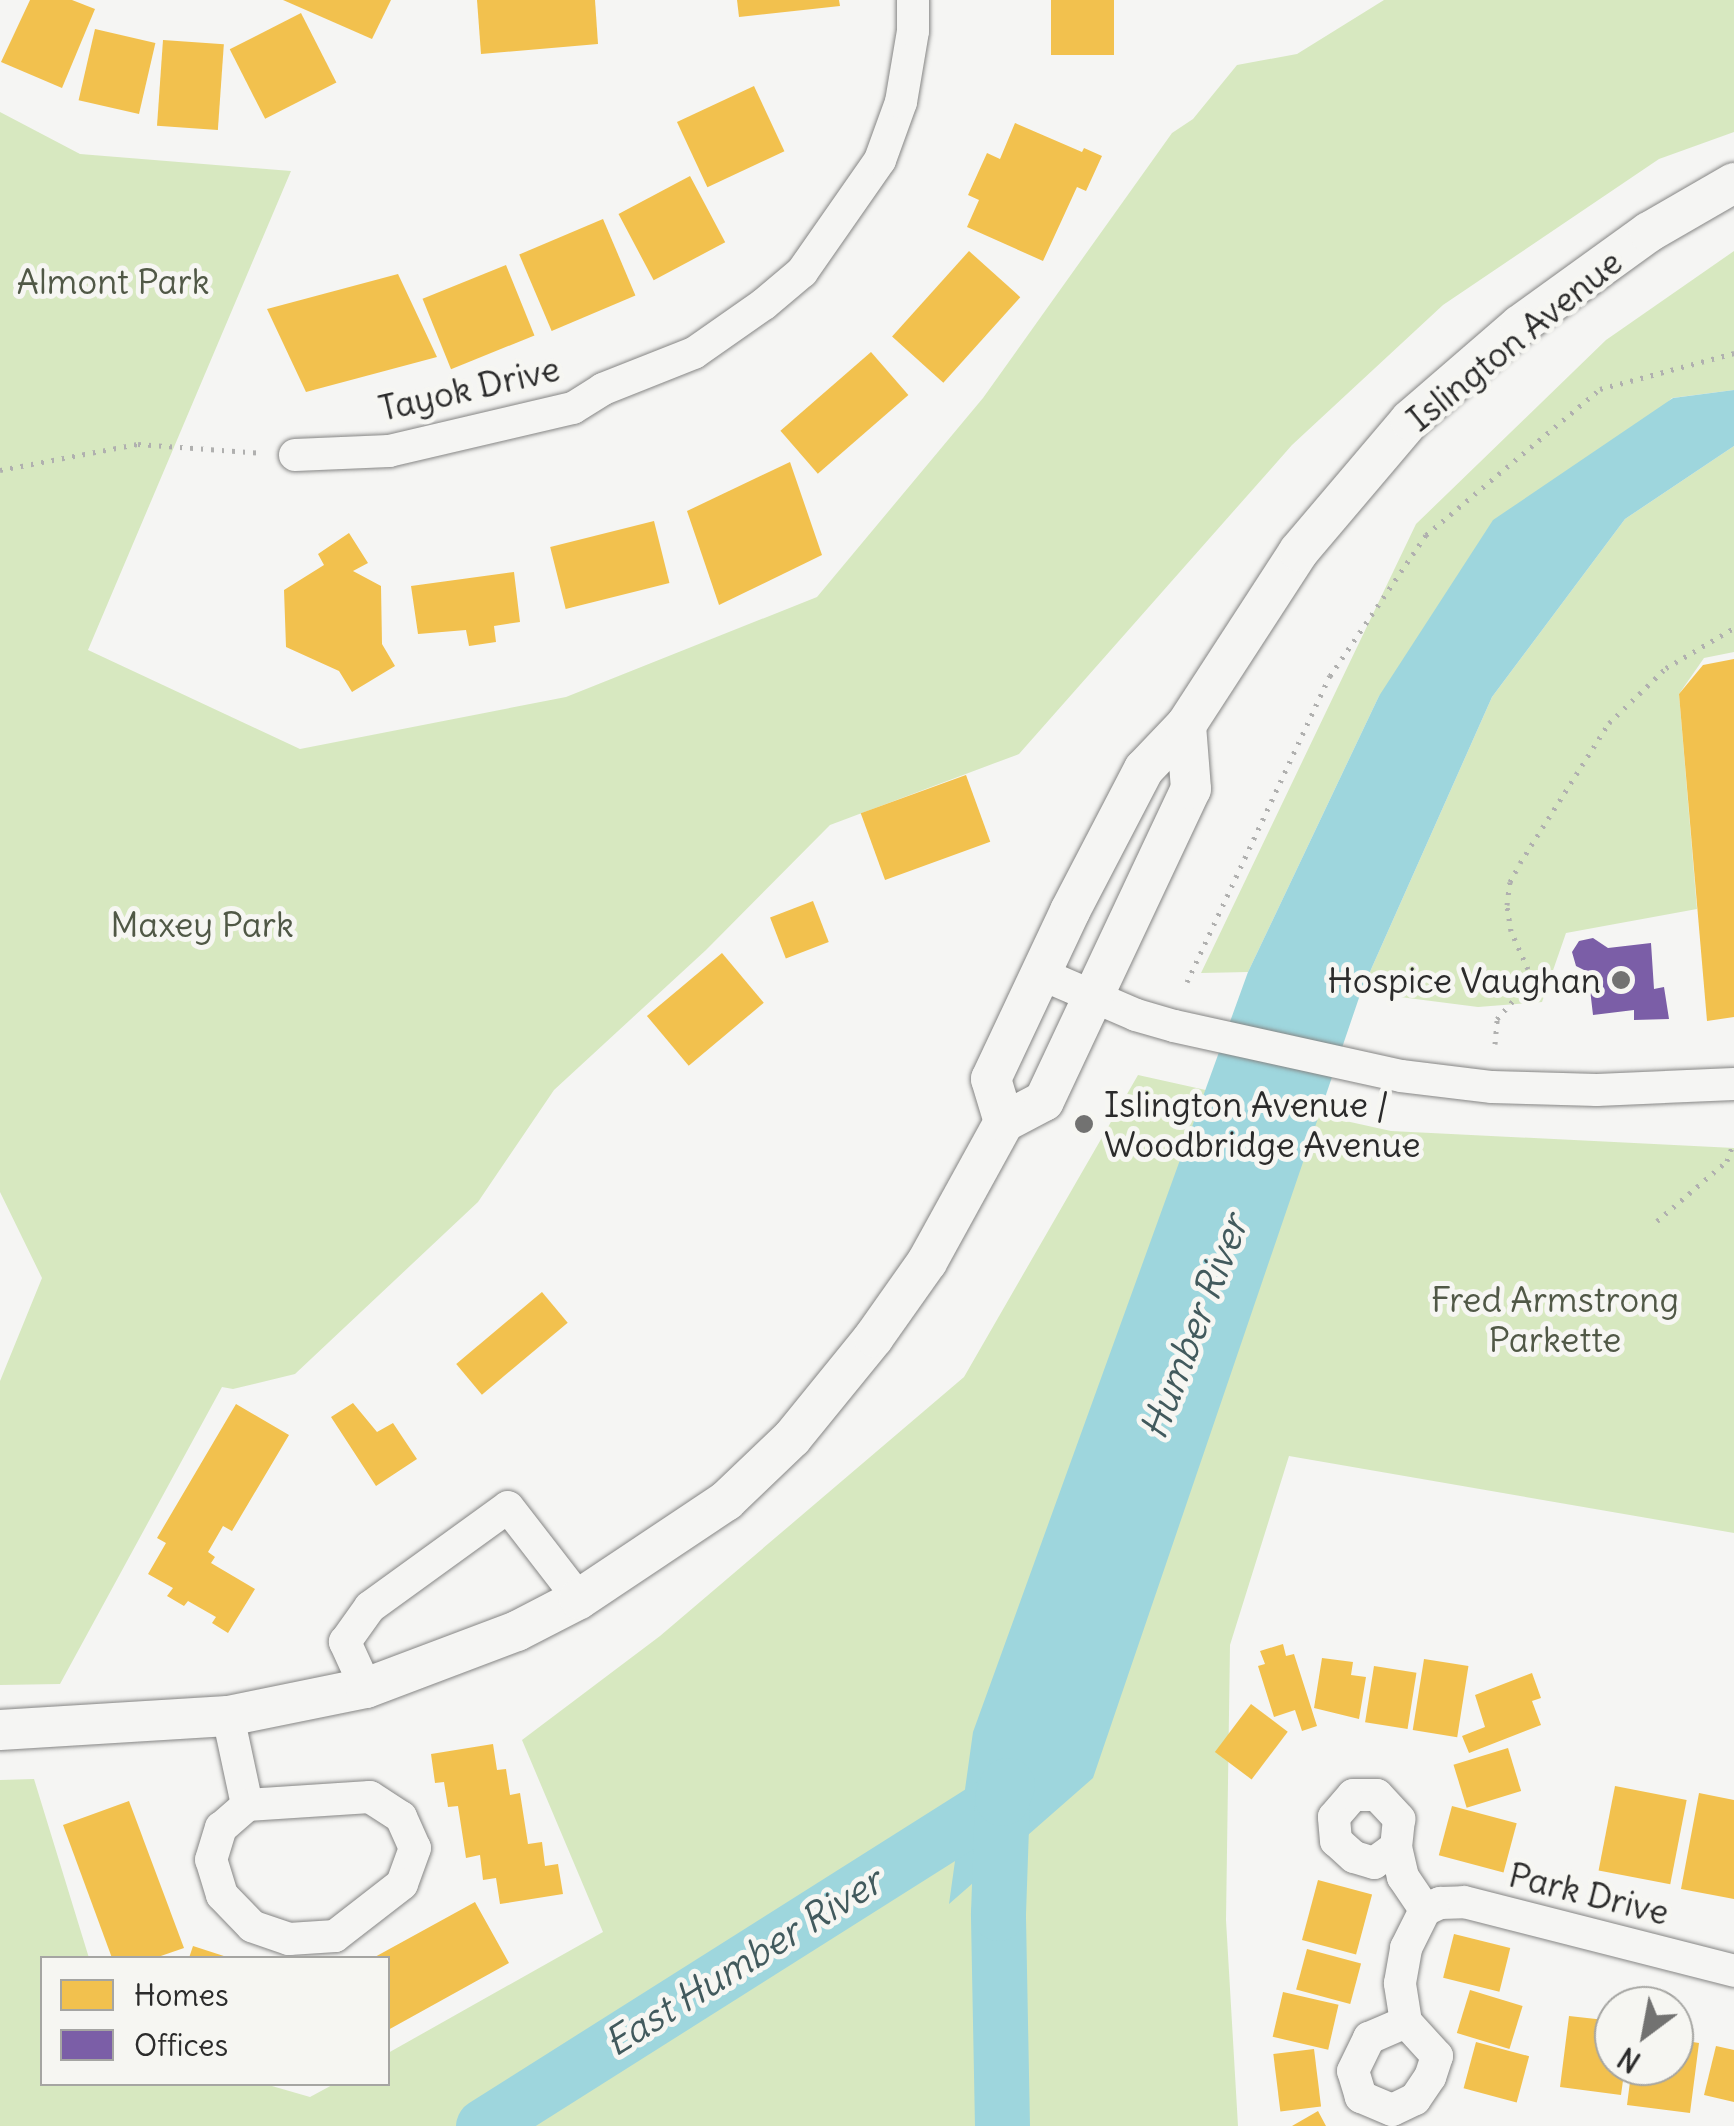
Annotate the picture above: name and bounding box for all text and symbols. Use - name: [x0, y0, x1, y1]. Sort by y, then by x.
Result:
- street label: Islington Avenue: [1398, 241, 1630, 439]
- park label: Almont Park: [16, 260, 210, 302]
- street label: Tayok Drive: [374, 347, 564, 429]
- park label: Maxey Park: [110, 903, 294, 945]
- place label: Hospice Vaughan: [1328, 959, 1601, 1001]
- marker: Hospice Vaughan: [1610, 969, 1632, 991]
- place label: Islington Avenue / Woodbridge Avenue: [1104, 1083, 1421, 1165]
- marker: Islington Avenue / Woodbridge Avenue: [1073, 1113, 1095, 1135]
- water label: Humber River: [1130, 1209, 1258, 1445]
- park label: Fred Armstrong Parkette: [1431, 1278, 1679, 1360]
- street label: Park Drive: [1505, 1853, 1673, 1933]
- water label: East Humber River: [596, 1858, 890, 2066]
- legend: [40, 1956, 390, 2086]
- text: Homes: [134, 1976, 229, 2014]
- north arrow: [1594, 1986, 1694, 2086]
- text: Offices: [134, 2026, 228, 2064]
- text: N: [1611, 2039, 1647, 2080]

